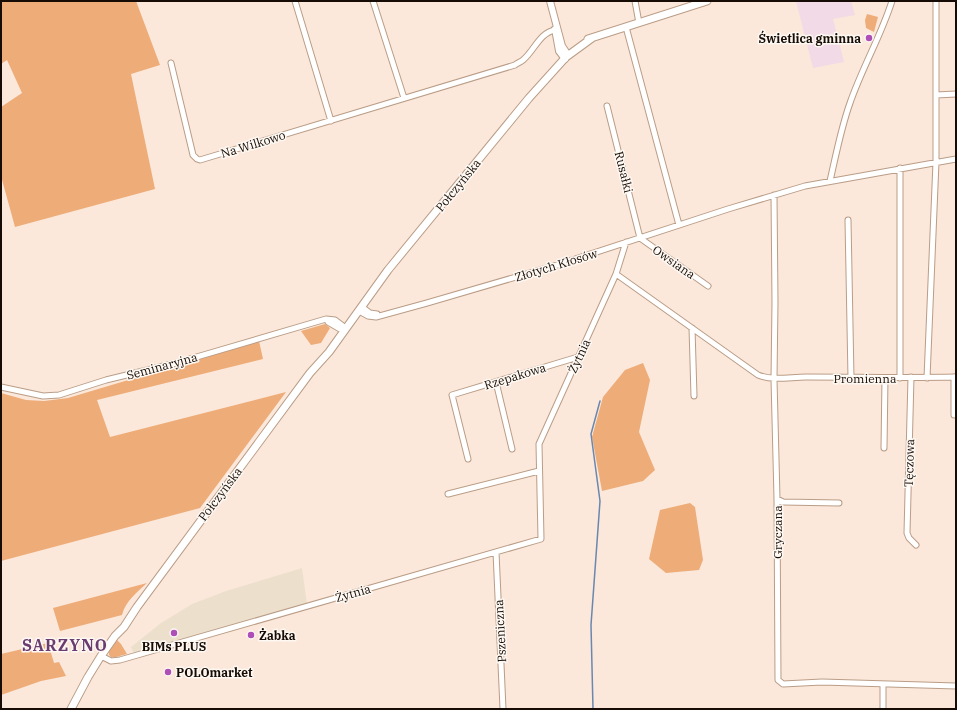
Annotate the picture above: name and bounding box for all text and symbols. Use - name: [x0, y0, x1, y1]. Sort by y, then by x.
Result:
- place label: Świetlica gminna: [758, 30, 861, 46]
- marker: Świetlica gminna: [864, 33, 874, 43]
- street label: Na Wilkowo: [219, 127, 287, 161]
- street label: Rusałki: [612, 150, 636, 195]
- street label: Połczyńska: [432, 155, 484, 214]
- street label: Owsiana: [650, 242, 698, 282]
- street label: Złotych Kłosów: [513, 245, 600, 285]
- street label: Żytnia: [565, 336, 594, 376]
- street label: Seminaryjna: [125, 349, 200, 383]
- street label: Rzepakowa: [482, 359, 548, 392]
- street label: Promienna: [833, 371, 897, 386]
- street label: Tęczowa: [901, 438, 917, 487]
- street label: Połczyńska: [195, 464, 245, 524]
- street label: Gryczana: [770, 505, 785, 559]
- street label: Żytnia: [334, 581, 373, 605]
- street label: Pszeniczna: [491, 599, 509, 663]
- marker: BIMs PLUS: [169, 628, 179, 638]
- place label: Żabka: [259, 628, 296, 643]
- marker: Żabka: [246, 630, 256, 640]
- district label: SARZYNO: [22, 635, 108, 655]
- place label: BIMs PLUS: [142, 639, 206, 654]
- place label: POLOmarket: [176, 665, 253, 680]
- marker: POLOmarket: [163, 667, 173, 677]

